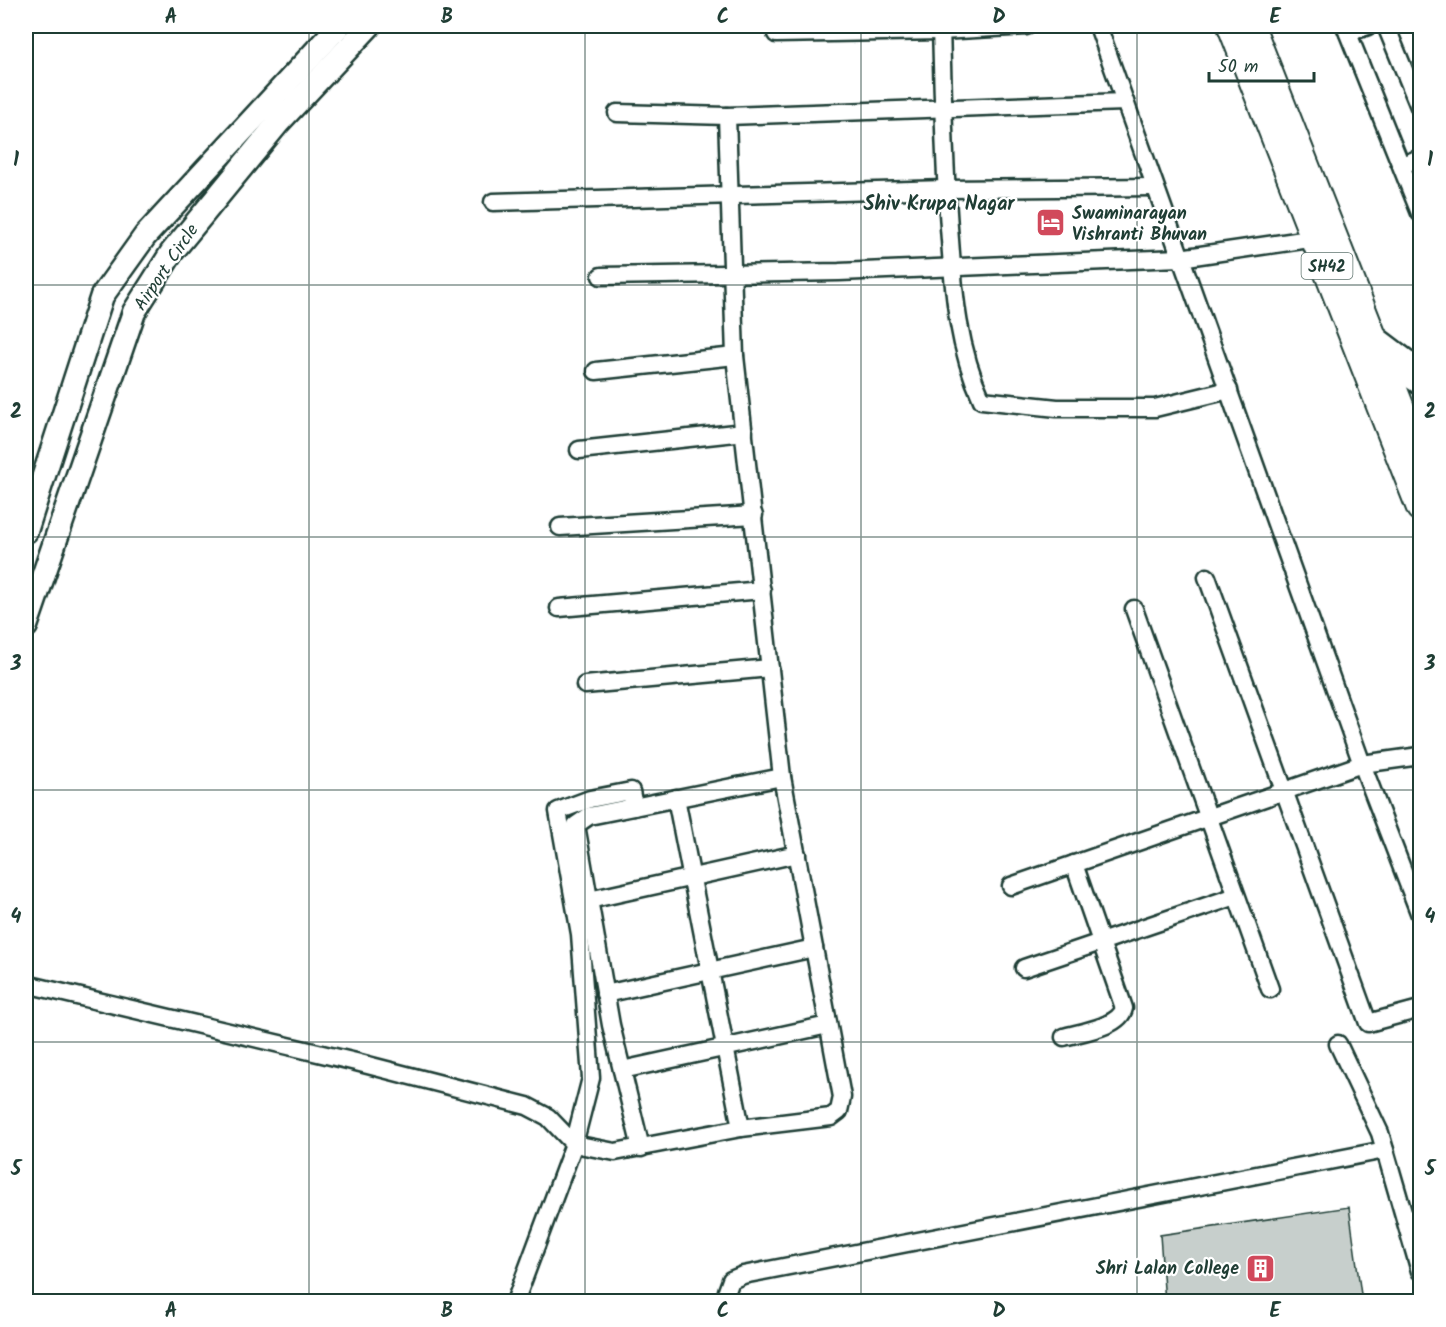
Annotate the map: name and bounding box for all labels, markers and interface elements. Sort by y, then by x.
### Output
text: A [165,2,177,34]
text: B [441,2,453,34]
text: C [717,2,729,34]
text: D [992,2,1006,34]
text: E [1269,2,1281,34]
scale bar [1209,45,1314,83]
text: 50 m [1218,53,1258,82]
text: 1 [13,145,19,177]
text: 1 [1427,145,1433,177]
district label: Shiv Krupa Nagar [863,189,1015,221]
place label: Swaminarayan Vishranti Bhuvan [1072,200,1207,250]
hotel icon: Swaminarayan Vishranti Bhuvan [1035,207,1067,239]
street label: Airport Circle [127,218,207,317]
road number: SH42 [1302,253,1352,279]
text: 2 [10,397,22,429]
text: 2 [1424,397,1436,429]
text: 3 [10,649,22,681]
text: 3 [1424,649,1436,681]
text: 4 [11,902,22,934]
text: 4 [1425,902,1436,934]
text: 5 [10,1154,23,1186]
text: 5 [1424,1154,1437,1186]
building icon: Shri Lalan College [1244,1252,1276,1284]
place label: Shri Lalan College [1096,1255,1239,1284]
text: A [165,1296,177,1327]
text: B [441,1296,453,1327]
text: C [717,1296,729,1327]
text: D [992,1296,1006,1327]
text: E [1269,1296,1281,1327]

